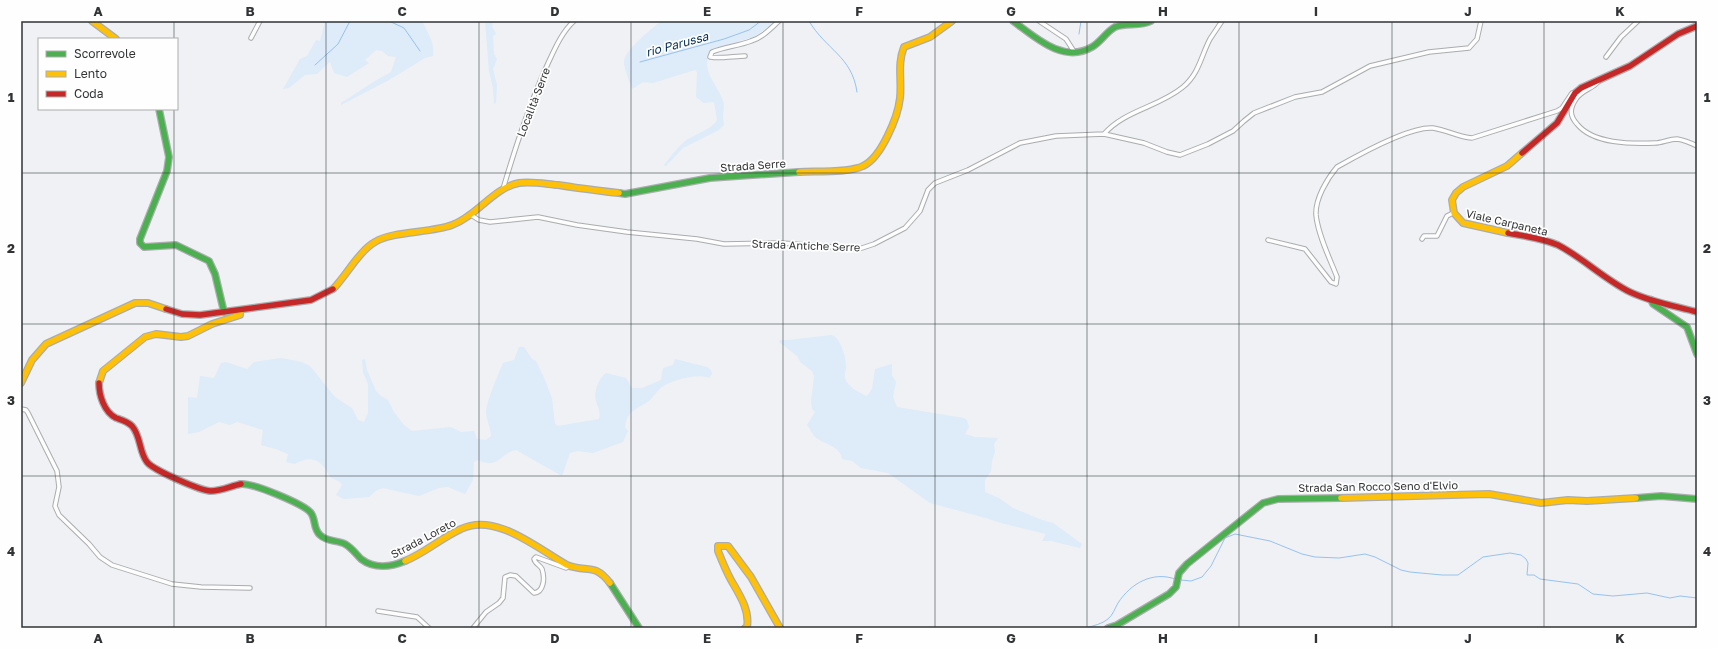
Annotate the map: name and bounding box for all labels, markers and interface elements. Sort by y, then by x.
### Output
text: A [93,3,103,19]
text: B [245,3,255,19]
text: C [397,3,407,19]
text: D [550,3,560,19]
text: E [703,3,711,19]
text: F [855,3,863,19]
text: G [1006,3,1016,19]
text: H [1158,3,1168,19]
text: I [1314,3,1318,19]
text: J [1464,3,1472,19]
text: K [1615,3,1625,19]
water label: rio Parussa [644,28,711,60]
legend [38,38,178,110]
text: Scorrevole [74,46,136,61]
text: Lento [74,66,107,81]
street label: Località Serre [514,66,552,138]
text: Coda [74,86,104,101]
text: 1 [8,89,15,105]
text: 1 [1704,89,1711,105]
street label: Strada Serre [720,156,786,174]
street label: Viale Carpaneta [1465,206,1549,238]
street label: Strada Antiche Serre [751,237,861,253]
text: 2 [7,240,15,256]
text: 2 [1703,240,1711,256]
text: 3 [7,392,15,408]
text: 3 [1703,392,1711,408]
street label: Strada San Rocco Seno d'Elvio [1298,478,1458,494]
street label: Strada Loreto [388,515,458,561]
text: 4 [7,543,15,559]
text: 4 [1703,543,1711,559]
text: A [93,630,103,646]
text: B [245,630,255,646]
text: C [397,630,407,646]
text: D [550,630,560,646]
text: E [703,630,711,646]
text: F [855,630,863,646]
text: G [1006,630,1016,646]
text: H [1158,630,1168,646]
text: I [1314,630,1318,646]
text: J [1464,630,1472,646]
text: K [1615,630,1625,646]

